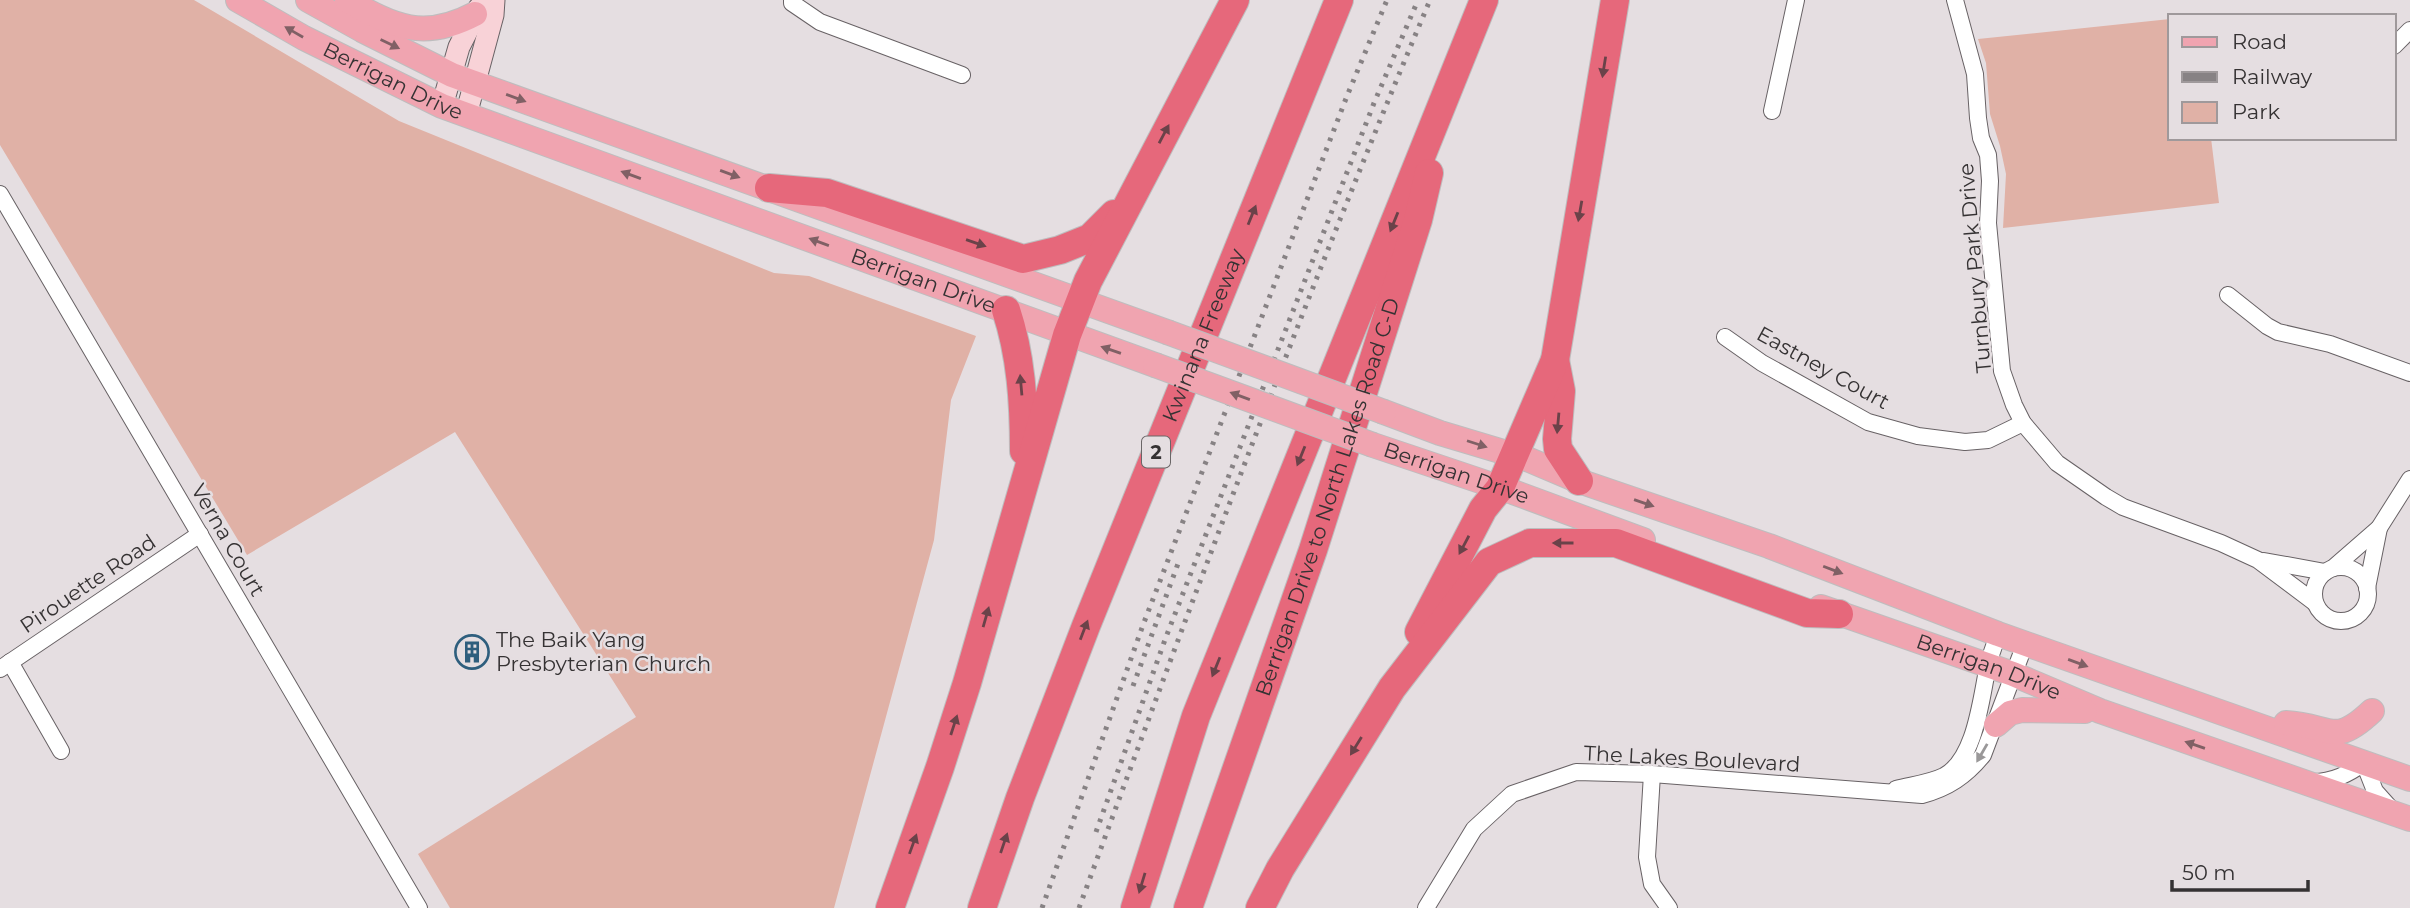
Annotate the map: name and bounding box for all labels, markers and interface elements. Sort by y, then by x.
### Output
legend [2168,14,2396,140]
one-way arrow [284,26,303,38]
text: Road [2232,29,2287,54]
street label: Berrigan Drive [319,36,466,124]
one-way arrow [380,38,400,50]
one-way arrow [1598,56,1609,78]
text: Railway [2232,64,2313,89]
one-way arrow [506,93,527,104]
text: Park [2232,99,2280,124]
one-way arrow [1159,124,1170,144]
street label: Turnbury Park Drive [1953,162,1996,374]
one-way arrow [620,169,641,180]
one-way arrow [720,169,741,180]
one-way arrow [1574,200,1585,222]
one-way arrow [1246,204,1257,225]
one-way arrow [1389,212,1400,233]
one-way arrow [809,237,830,248]
one-way arrow [966,238,987,249]
street label: Berrigan Drive [848,243,999,318]
street label: Kwinana Freeway [1157,244,1249,426]
street label: Berrigan Drive to North Lakes Road C-D [1250,295,1404,700]
street label: Eastney Court [1753,321,1894,414]
one-way arrow [1100,344,1121,355]
one-way arrow [1015,374,1026,396]
one-way arrow [1229,391,1250,402]
one-way arrow [1552,413,1563,435]
road number: 2 [1142,436,1170,467]
street label: Berrigan Drive [1380,436,1533,509]
one-way arrow [1467,440,1488,450]
one-way arrow [1295,446,1306,467]
street label: Verna Court [186,479,271,600]
one-way arrow [1634,498,1655,509]
street label: Pirouette Road [15,529,160,638]
one-way arrow [1458,535,1470,555]
one-way arrow [1552,537,1574,549]
one-way arrow [1823,565,1844,576]
one-way arrow [981,607,991,628]
one-way arrow [1079,620,1090,641]
place label: The Baik Yang Presbyterian Church [496,627,711,676]
street label: Berrigan Drive [1913,628,2065,705]
building icon: The Baik Yang Presbyterian Church [453,633,491,671]
one-way arrow [1210,657,1221,678]
one-way arrow [2068,658,2089,669]
one-way arrow [949,714,959,735]
one-way arrow [1350,736,1362,755]
one-way arrow [2184,739,2205,750]
street label: The Lakes Boulevard [1583,740,1801,777]
one-way arrow [1976,743,1988,762]
one-way arrow [907,833,918,854]
one-way arrow [999,833,1010,854]
scale bar [2172,848,2308,892]
text: 50 m [2182,860,2236,885]
one-way arrow [1137,872,1147,893]

